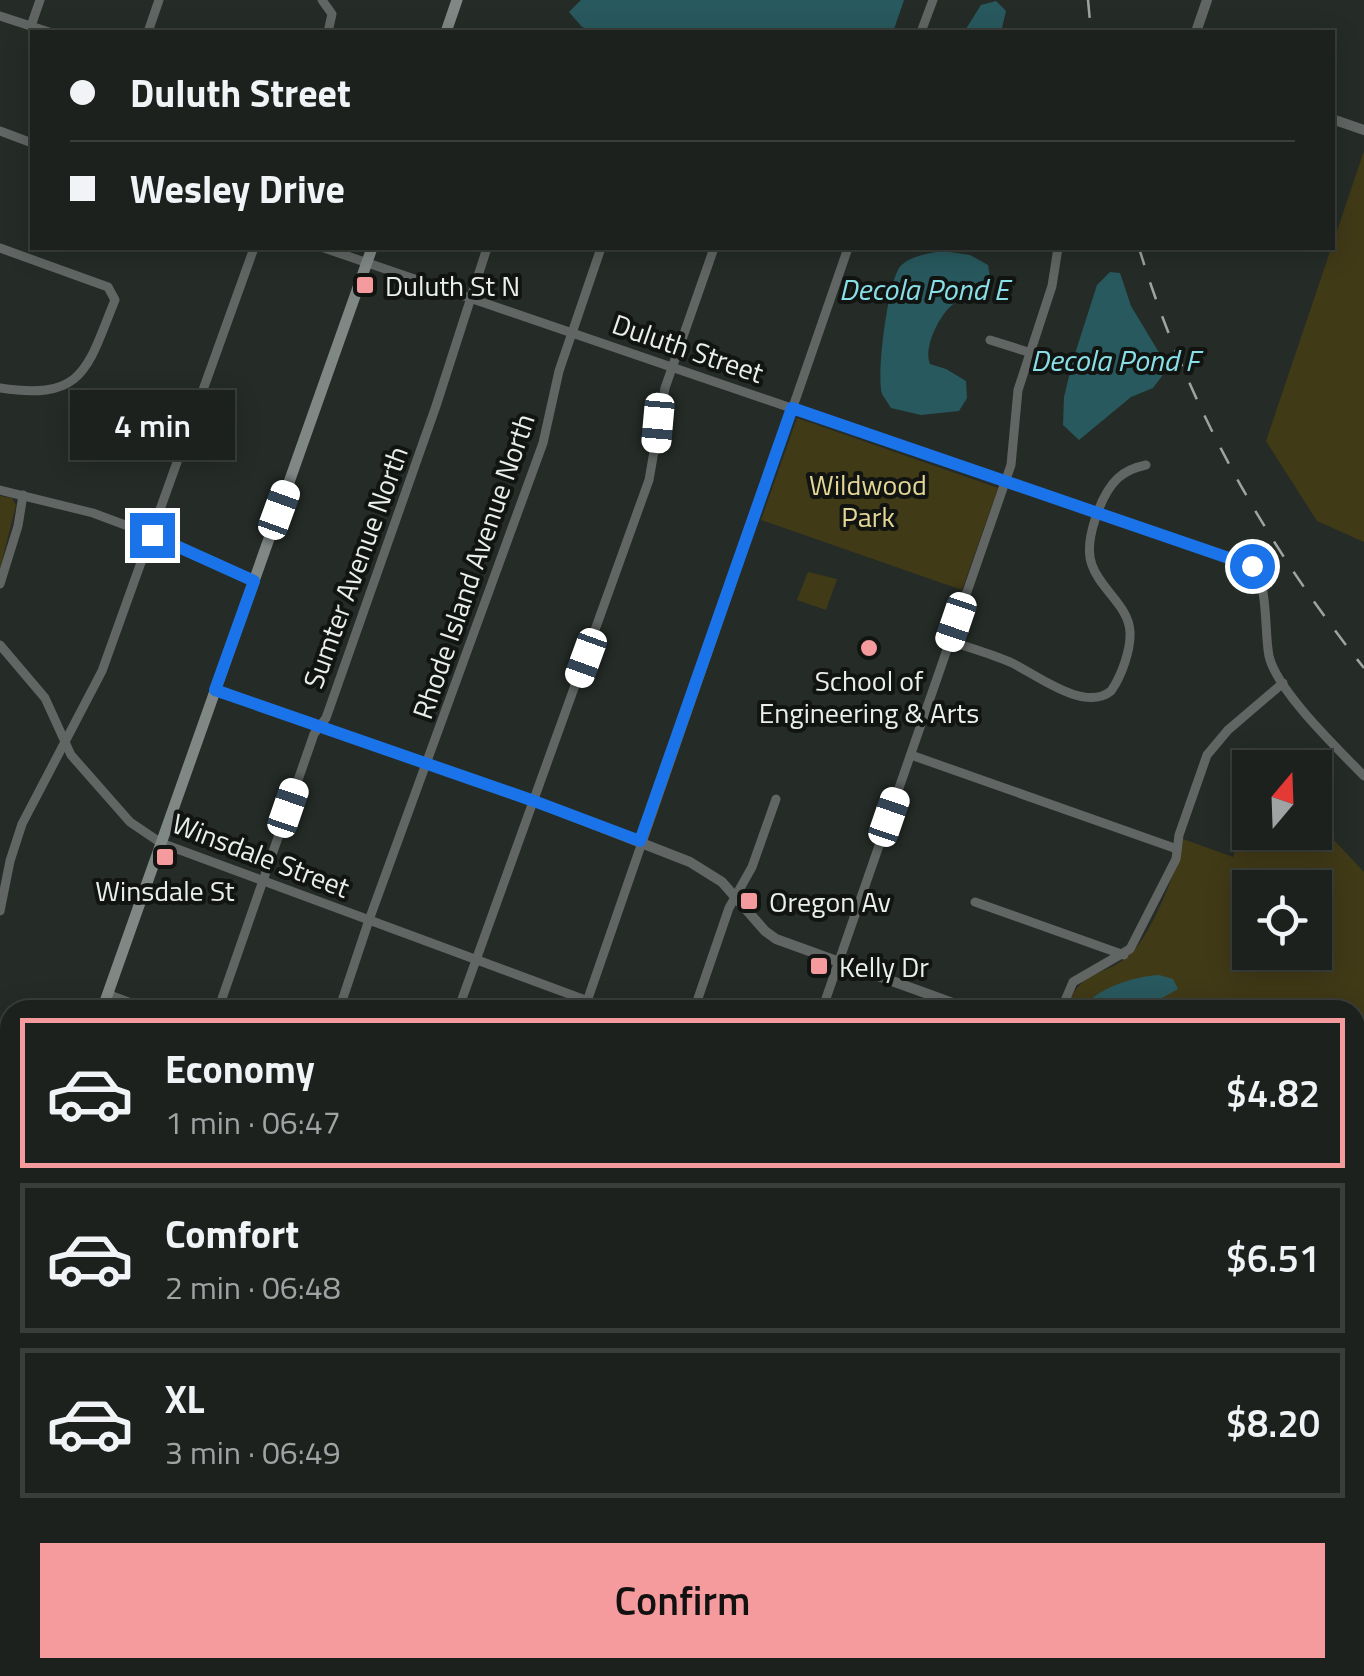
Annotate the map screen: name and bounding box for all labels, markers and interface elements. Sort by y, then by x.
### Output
text: Duluth Street [130,64,351,122]
text: Wesley Drive [130,160,345,218]
place label: Duluth St N [385,264,520,307]
water label: Decola Pond E [839,266,1013,312]
marker: Duluth St N [354,274,376,296]
street label: Duluth Street [607,302,770,394]
water label: Decola Pond F [1030,337,1204,383]
callout: 4 min [70,390,234,460]
car [640,392,676,454]
text: 4 min [114,401,191,449]
street label: Rhode Island Avenue North [401,407,545,725]
street label: Sumter Avenue North [291,440,419,694]
park label: Wildwood Park [809,463,927,538]
car [255,477,303,543]
route end [130,513,175,558]
route start [1230,544,1275,589]
car [932,589,980,655]
car [562,625,610,691]
marker: School of Engineering & Arts [858,637,880,659]
place label: School of Engineering & Arts [759,659,979,734]
north arrow [1232,750,1332,850]
map controls [1232,750,1332,970]
car [264,775,312,841]
car [865,784,913,850]
street label: Winsdale Street [166,801,356,909]
marker: Winsdale St [154,846,176,868]
place label: Winsdale St [95,869,235,912]
button: locate [1232,870,1332,970]
place label: Oregon Av [769,880,891,923]
marker: Oregon Av [738,890,760,912]
place label: Kelly Dr [839,945,929,988]
marker: Kelly Dr [808,955,830,977]
text: Economy [165,1040,315,1098]
icon: car [45,1048,135,1138]
text: $4.82 [1226,1064,1320,1122]
text: 1 min · 06:47 [165,1098,341,1146]
text: Comfort [165,1205,299,1263]
icon: car [45,1213,135,1303]
text: $6.51 [1226,1229,1320,1287]
text: 2 min · 06:48 [165,1263,341,1311]
text: XL [165,1370,205,1428]
icon: car [45,1378,135,1468]
text: $8.20 [1226,1394,1320,1452]
text: 3 min · 06:49 [165,1428,341,1476]
button: Confirm [40,1543,1325,1658]

